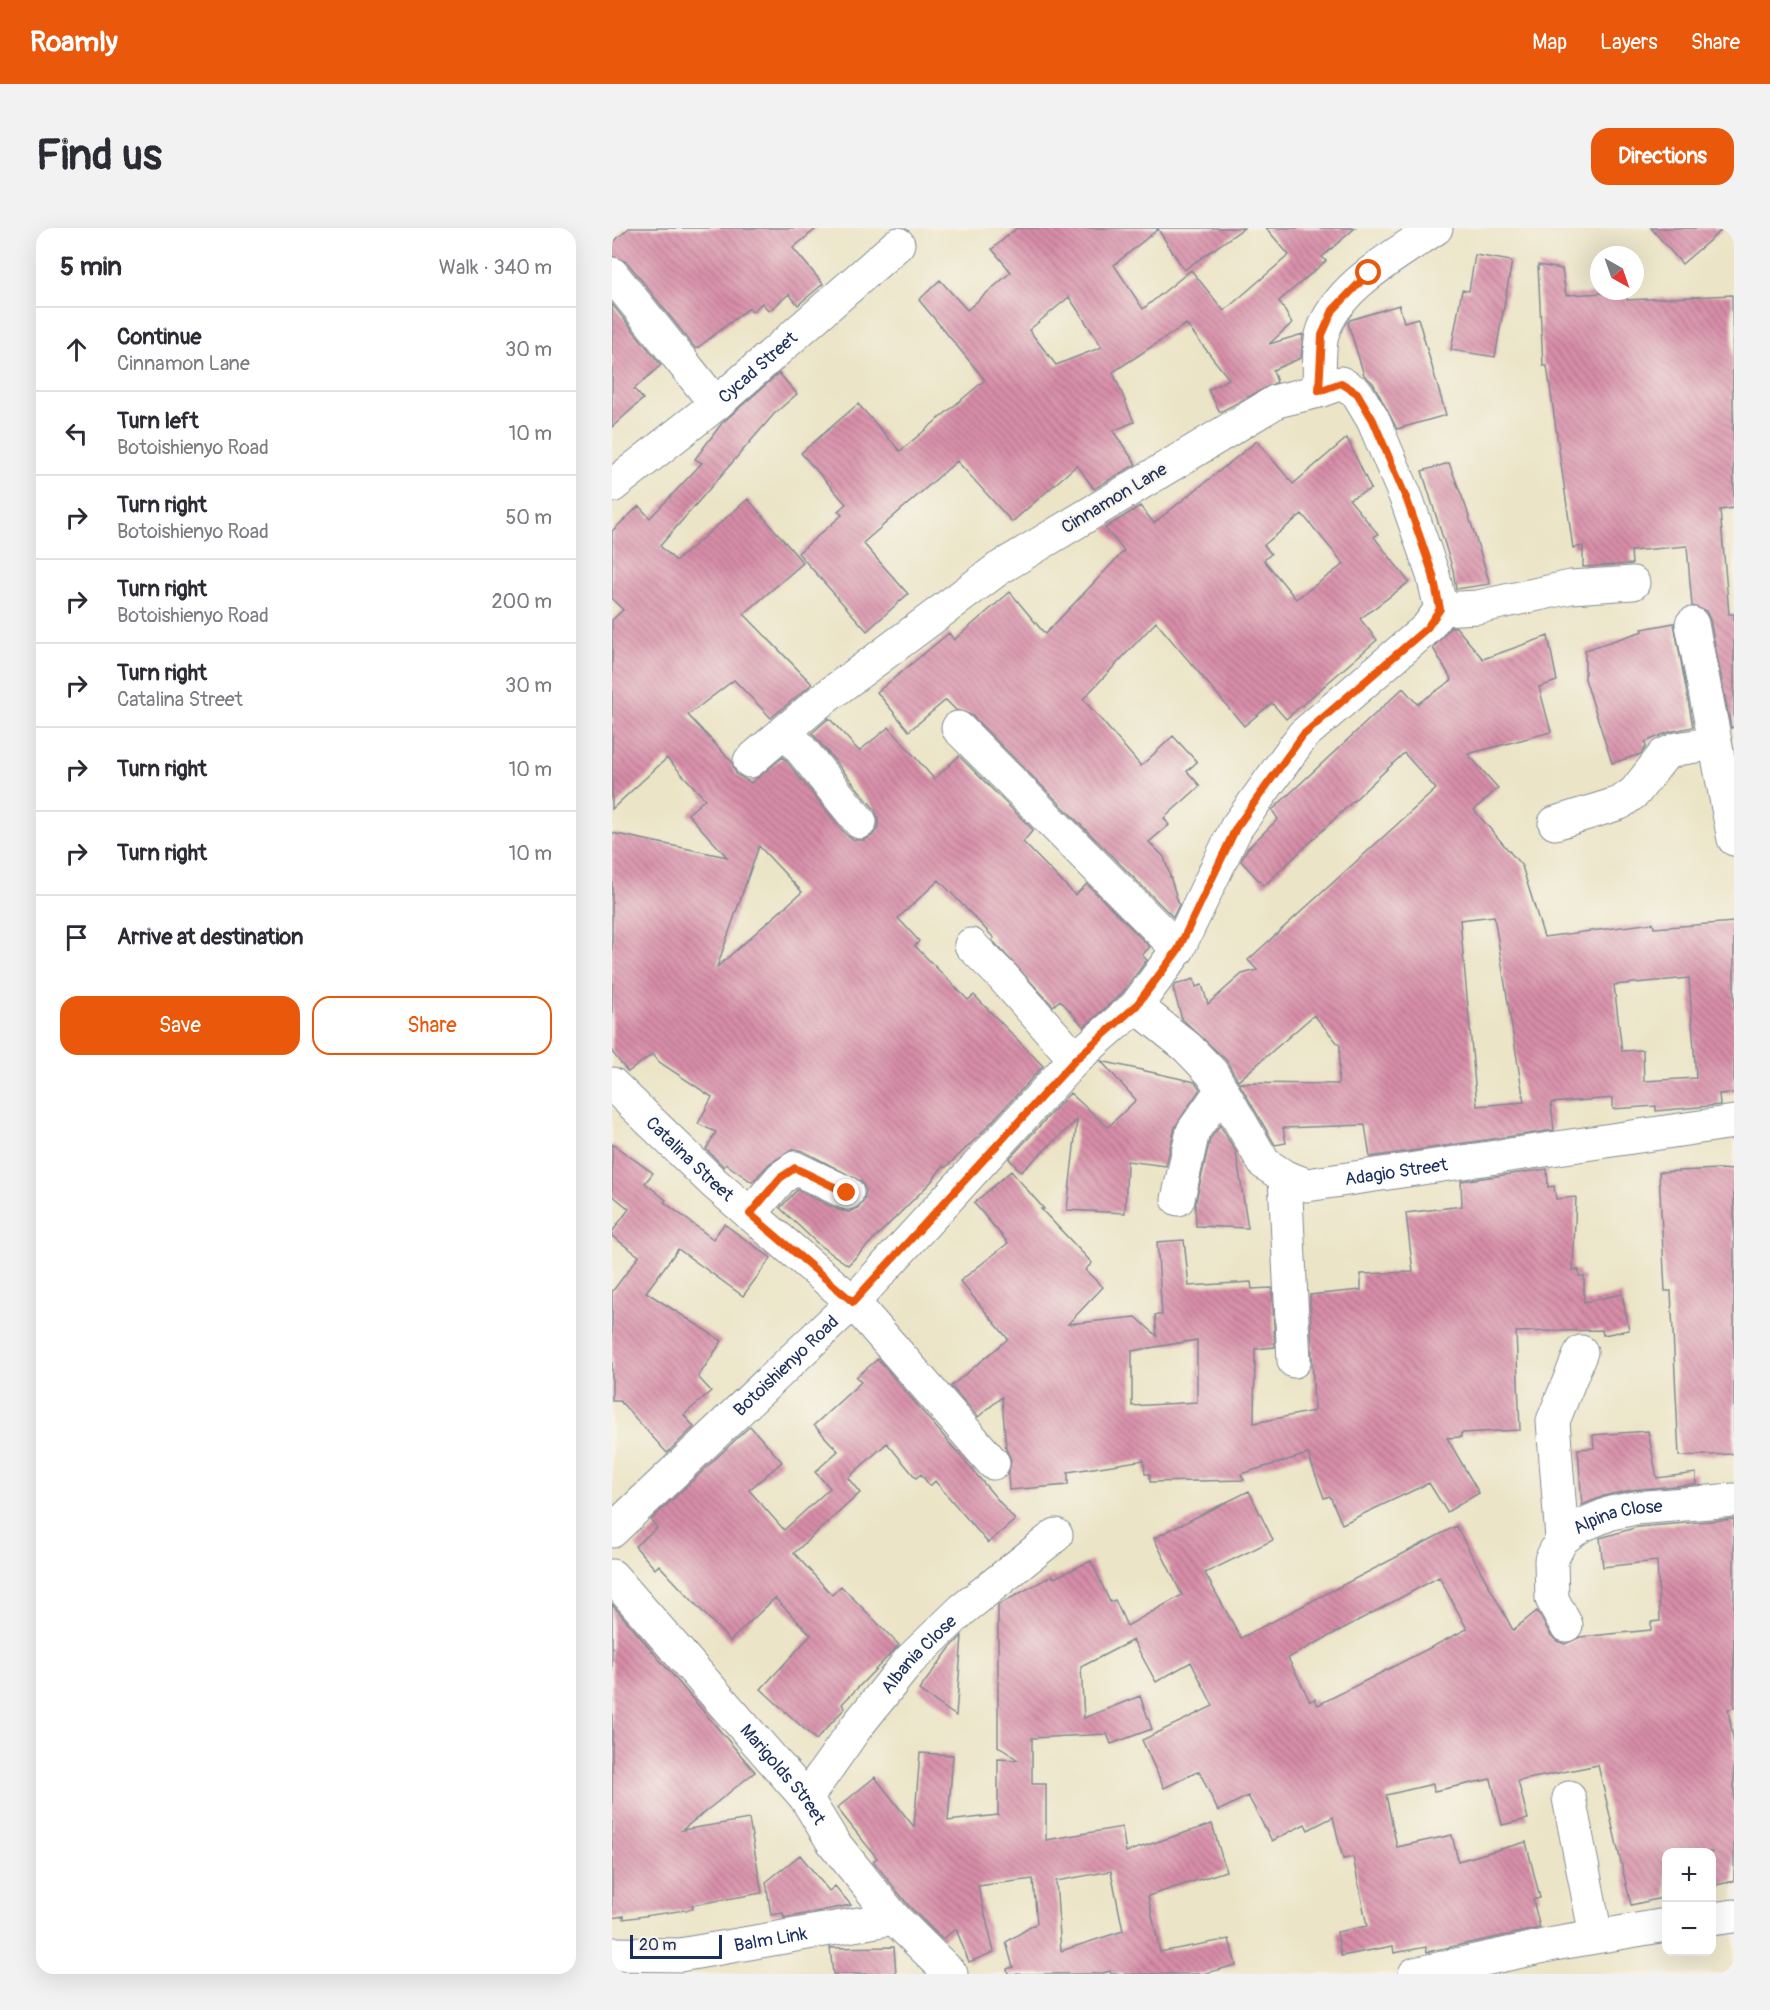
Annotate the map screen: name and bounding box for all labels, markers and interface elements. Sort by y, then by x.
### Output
text: Roamly [30,25,118,60]
text: Map [1532,29,1567,56]
text: Layers [1600,29,1658,56]
text: Share [1691,29,1740,56]
button: Directions [1591,128,1734,185]
text: Find us [36,130,162,182]
north arrow [1590,246,1644,300]
text: 5 min [60,251,122,283]
text: Walk · 340 m [439,255,552,280]
route start [1355,259,1381,285]
text: Continue [117,323,201,351]
street label: Cycad Street [714,326,803,409]
icon: ahead [60,333,93,366]
text: 30 m [505,337,552,362]
text: Cinnamon Lane [117,351,250,376]
text: Turn left [117,407,199,435]
icon: left [60,417,93,450]
text: 10 m [508,421,552,446]
text: Botoishienyo Road [117,435,269,460]
street label: Cinnamon Lane [1057,458,1171,539]
text: Turn right [117,491,207,519]
icon: right [60,501,93,534]
text: 50 m [505,505,552,530]
text: Botoishienyo Road [117,519,269,544]
text: Turn right [117,575,207,603]
icon: right [60,585,93,618]
text: 200 m [491,589,552,614]
text: Botoishienyo Road [117,603,269,628]
text: Turn right [117,659,207,687]
icon: right [60,669,93,702]
text: 30 m [505,673,552,698]
text: Catalina Street [117,687,243,712]
icon: right [60,753,93,786]
text: Turn right [117,755,207,783]
text: 10 m [508,757,552,782]
icon: right [60,837,93,870]
text: Turn right [117,839,207,867]
text: 10 m [508,841,552,866]
icon: arrive [60,921,93,954]
text: Arrive at destination [117,923,303,951]
button: Save [60,996,300,1055]
button: Share [312,996,552,1055]
street label: Catalina Street [641,1112,739,1207]
street label: Adagio Street [1343,1153,1450,1191]
route end [833,1179,859,1205]
street label: Botoishienyo Road [729,1311,844,1422]
street label: Alpina Close [1568,1495,1663,1540]
street label: Albania Close [876,1610,962,1699]
street label: Marigolds Street [735,1719,831,1830]
map controls [1662,1848,1716,1956]
button: + [1662,1848,1716,1902]
button: − [1662,1902,1716,1956]
street label: Balm Link [732,1922,809,1957]
scale bar [630,1932,722,1960]
text: 20 m [639,1935,677,1955]

